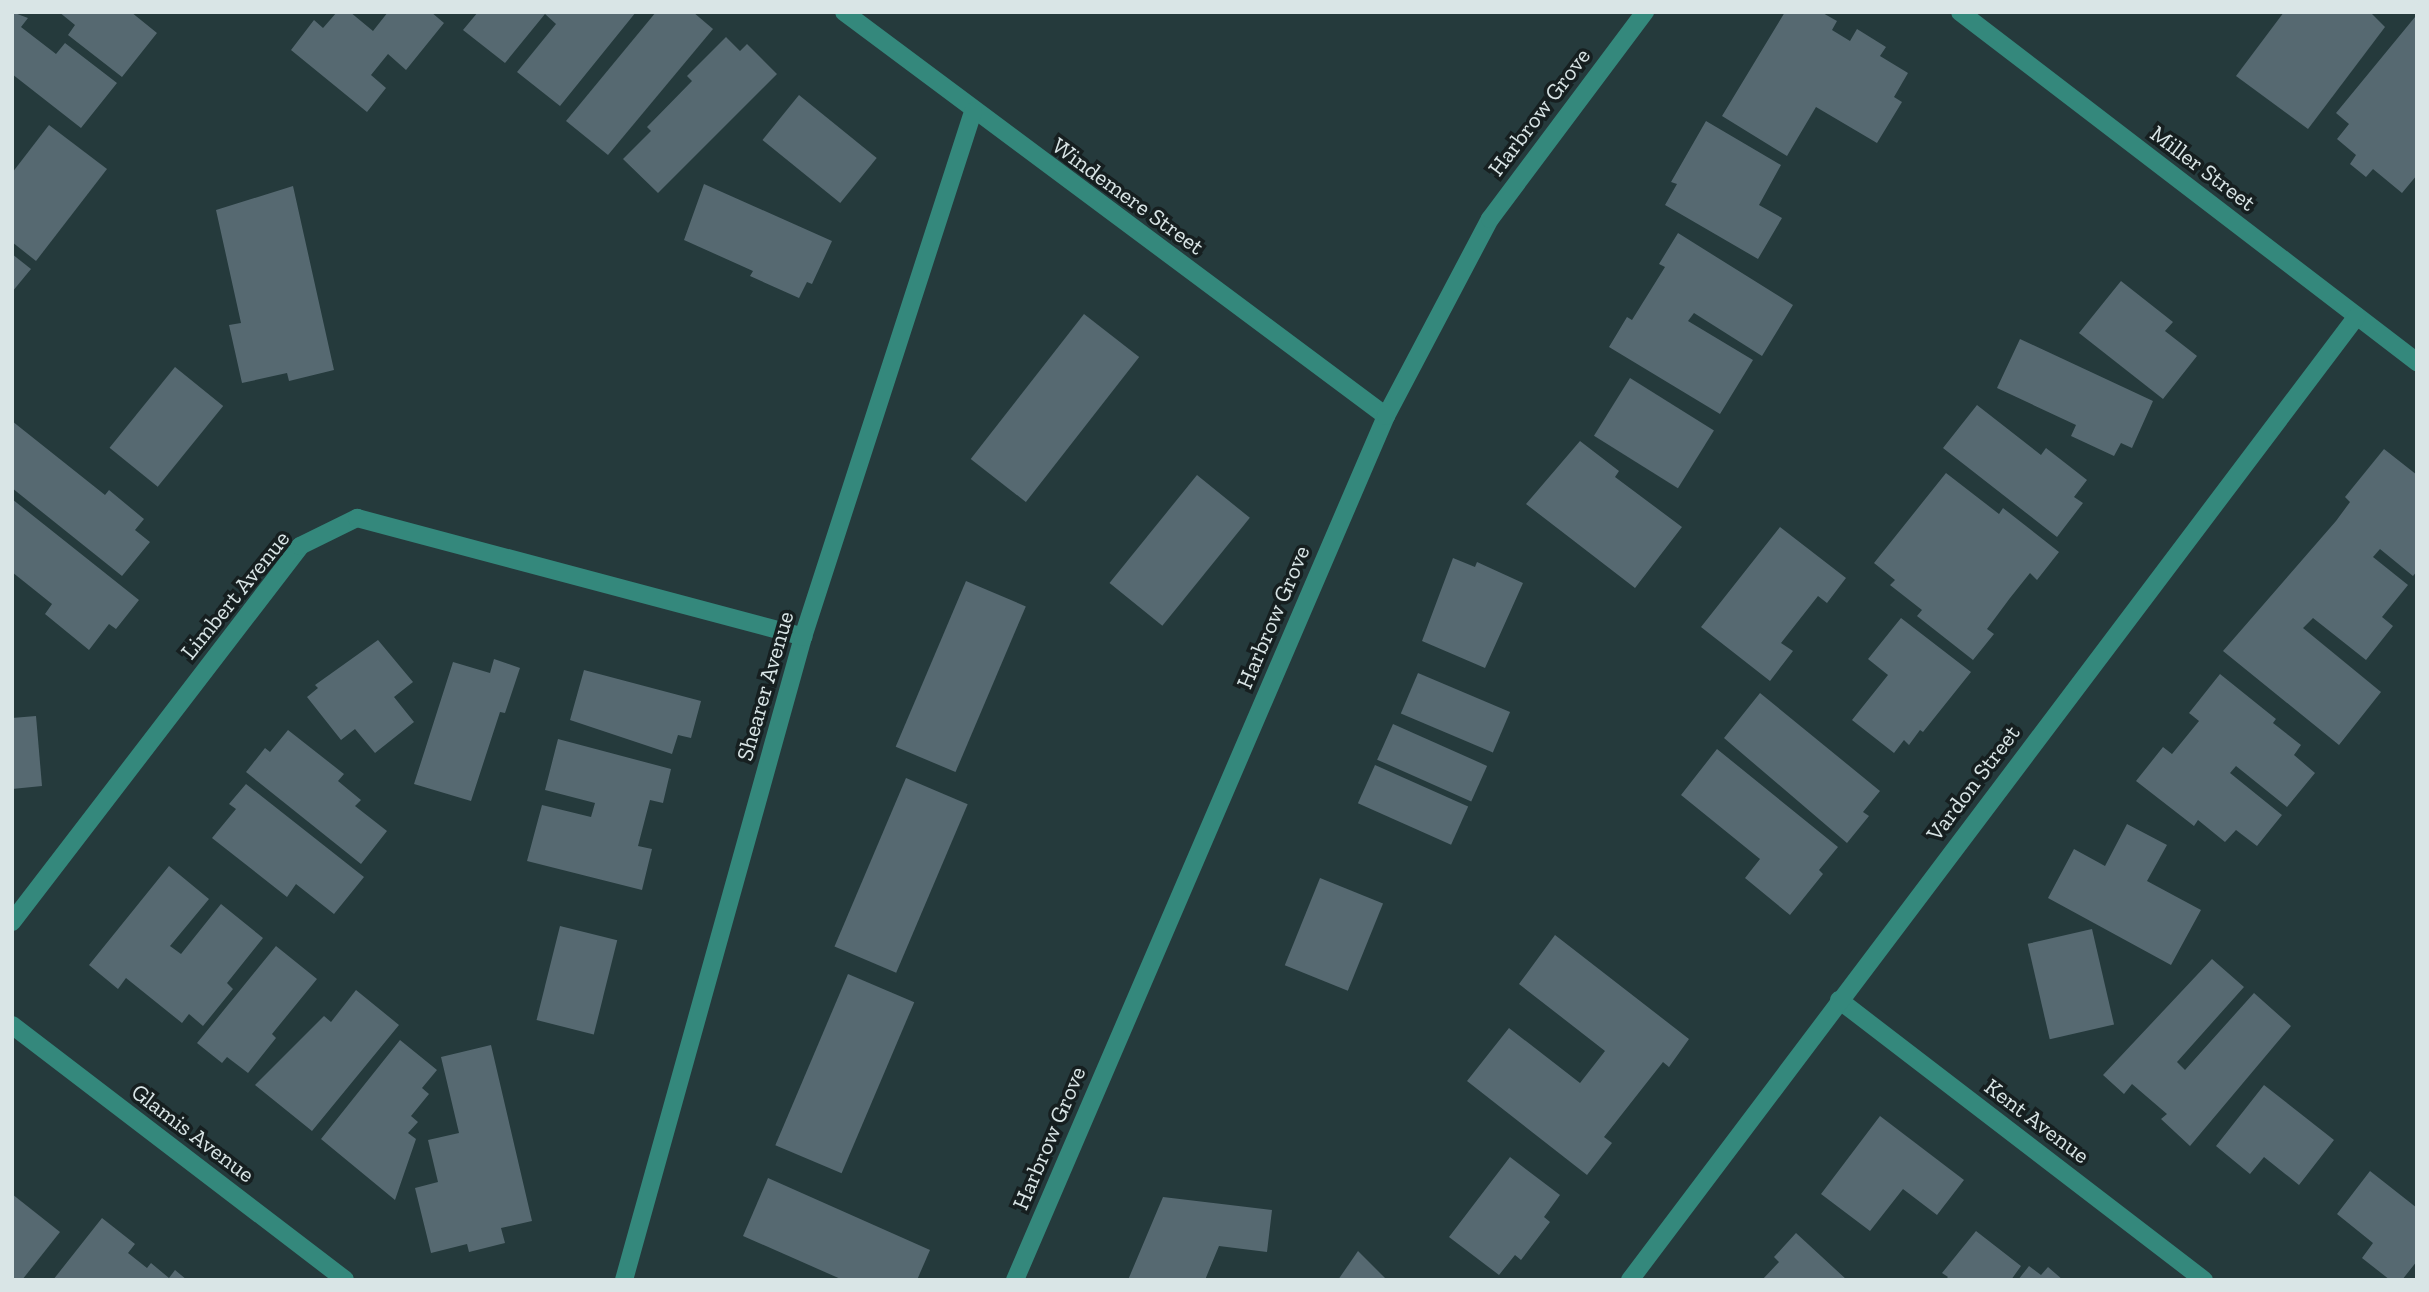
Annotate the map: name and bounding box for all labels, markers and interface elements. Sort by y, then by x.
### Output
street label: Harbrow Grove [1482,42,1596,182]
street label: Miller Street [2145,119,2261,217]
street label: Windemere Street [1047,132,1209,260]
street label: Limbert Avenue [174,525,296,665]
street label: Harbrow Grove [1230,541,1316,693]
street label: Shearer Avenue [730,608,800,764]
street label: Vardon Street [1921,720,2025,846]
street label: Harbrow Grove [1006,1062,1092,1214]
street label: Kent Avenue [1979,1072,2095,1170]
street label: Glamis Avenue [126,1078,260,1188]

